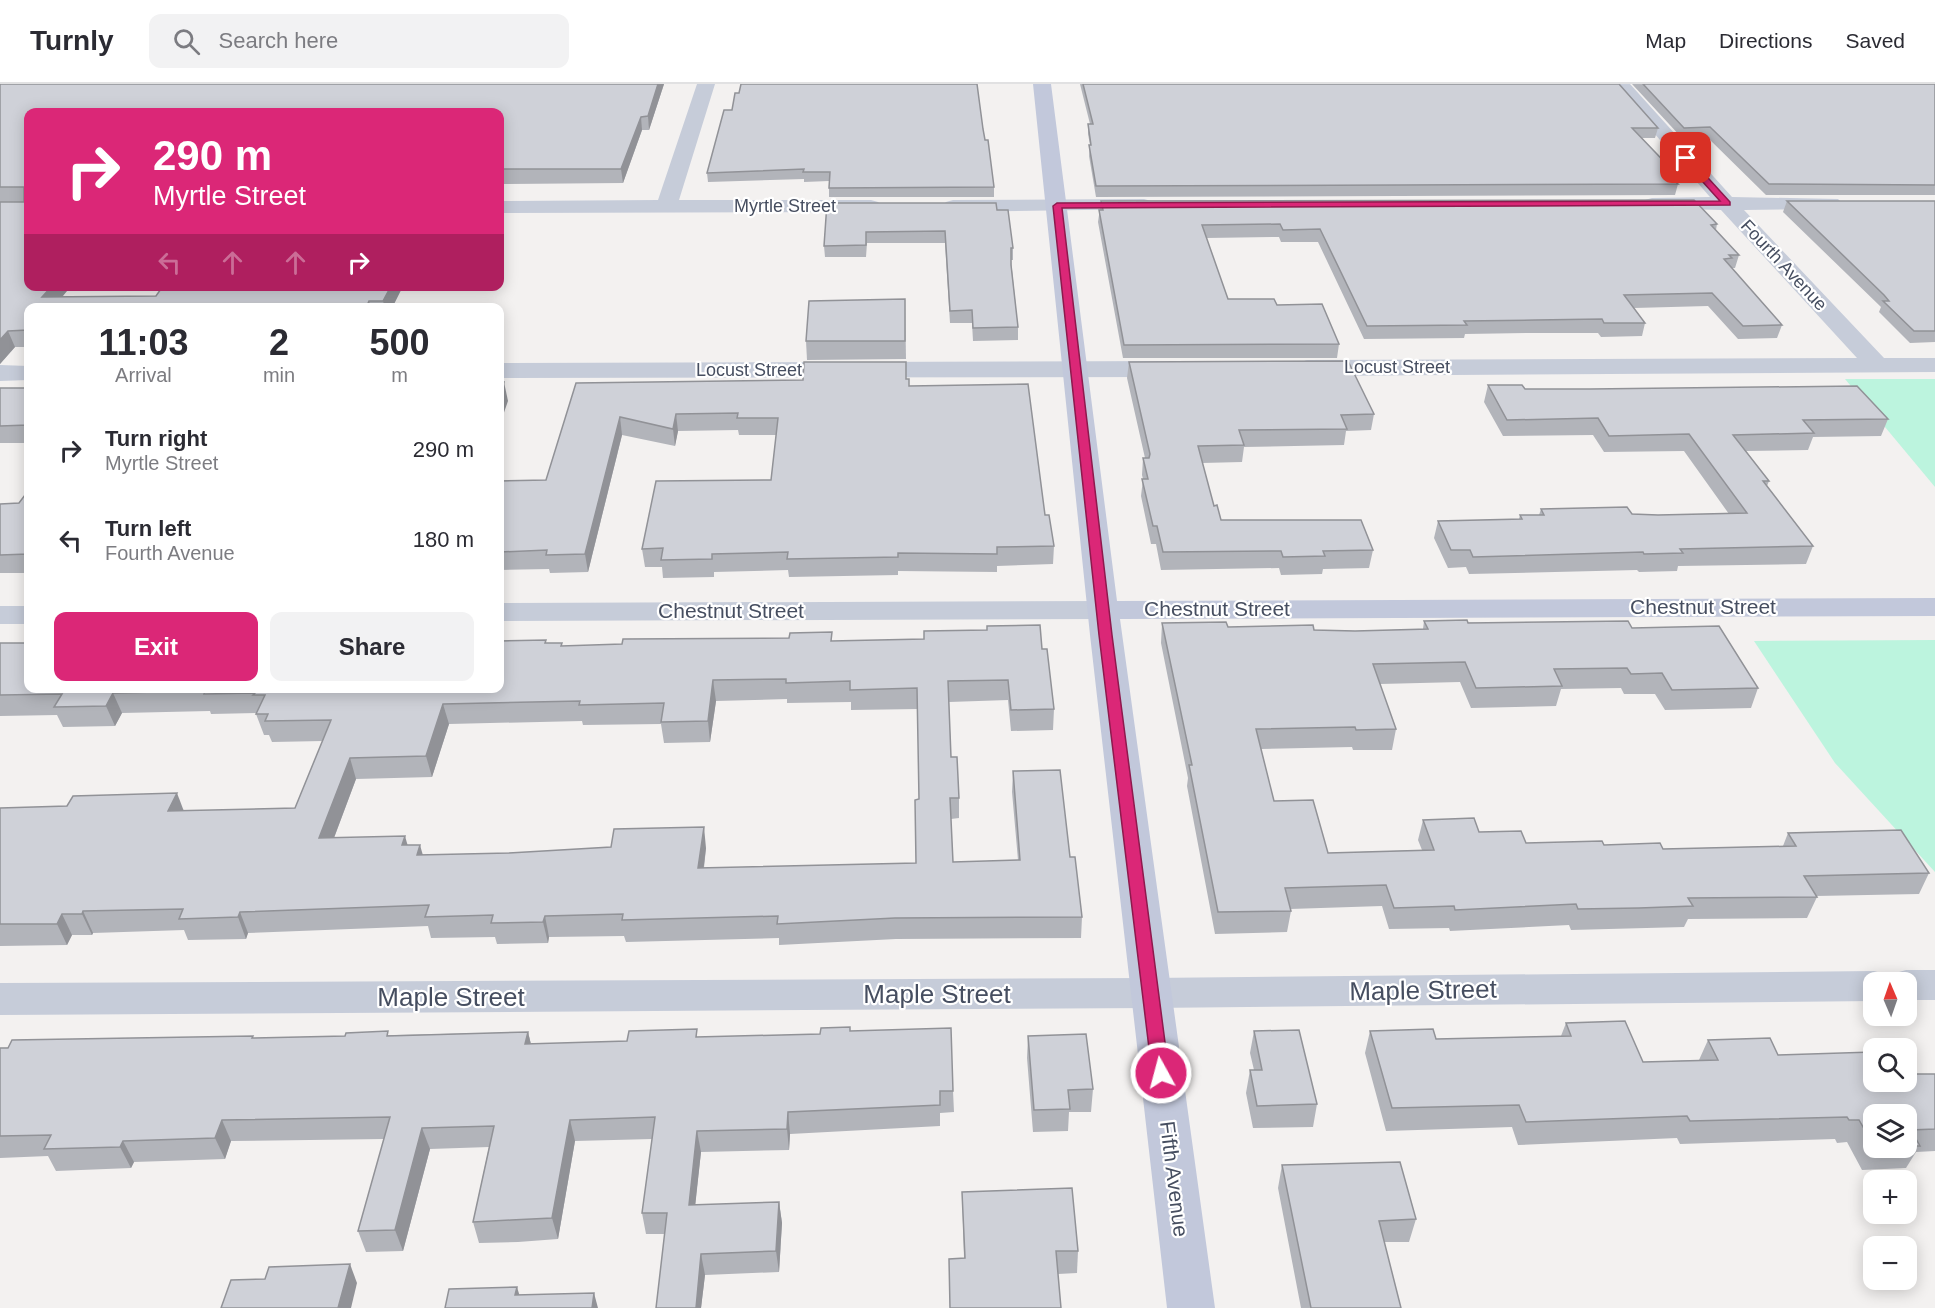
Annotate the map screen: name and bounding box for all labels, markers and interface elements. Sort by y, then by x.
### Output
search box [149,14,569,68]
text: Turnly [30,25,113,56]
icon: search [170,25,203,58]
text: Search here [218,28,338,53]
text: Map [1645,29,1686,52]
text: Directions [1719,29,1812,52]
text: Saved [1845,29,1905,52]
icon: right [54,132,132,210]
text: 290 m [153,132,272,179]
pin [1660,132,1711,183]
icon: arrive [1669,141,1702,174]
text: Myrtle Street [153,181,306,211]
street label: Myrtle Street [734,196,836,216]
street label: Fourth Avenue [1737,215,1831,315]
icon: left [153,246,186,279]
icon: ahead [216,246,249,279]
icon: ahead [279,246,312,279]
icon: right [342,246,375,279]
text: 11:03 [98,322,188,363]
text: 2 [269,322,289,363]
text: 500 [370,322,430,363]
street label: Locust Street [1344,357,1450,377]
street label: Locust Street [696,360,802,380]
text: Arrival [115,364,172,386]
text: min [263,364,295,386]
text: m [391,364,408,386]
text: Turn right [105,426,207,451]
icon: right [54,434,87,467]
text: 290 m [413,437,474,462]
text: Myrtle Street [105,452,218,474]
text: Turn left [105,516,191,541]
icon: left [54,524,87,557]
text: 180 m [413,527,474,552]
text: Fourth Avenue [105,542,235,564]
street label: Chestnut Street [1630,595,1776,618]
street label: Chestnut Street [1144,597,1290,620]
street label: Chestnut Street [658,599,804,622]
button: Exit [54,612,258,681]
button: Share [270,612,474,681]
north arrow [1863,972,1917,1026]
map controls [1863,972,1917,1290]
street label: Maple Street [1349,974,1498,1006]
street label: Maple Street [863,979,1011,1009]
street label: Maple Street [377,982,525,1012]
button: search [1863,1038,1917,1092]
position arrow [1129,1041,1193,1105]
button: layers [1863,1104,1917,1158]
street label: Fifth Avenue [1156,1120,1193,1238]
button: + [1863,1170,1917,1224]
button: − [1863,1236,1917,1290]

